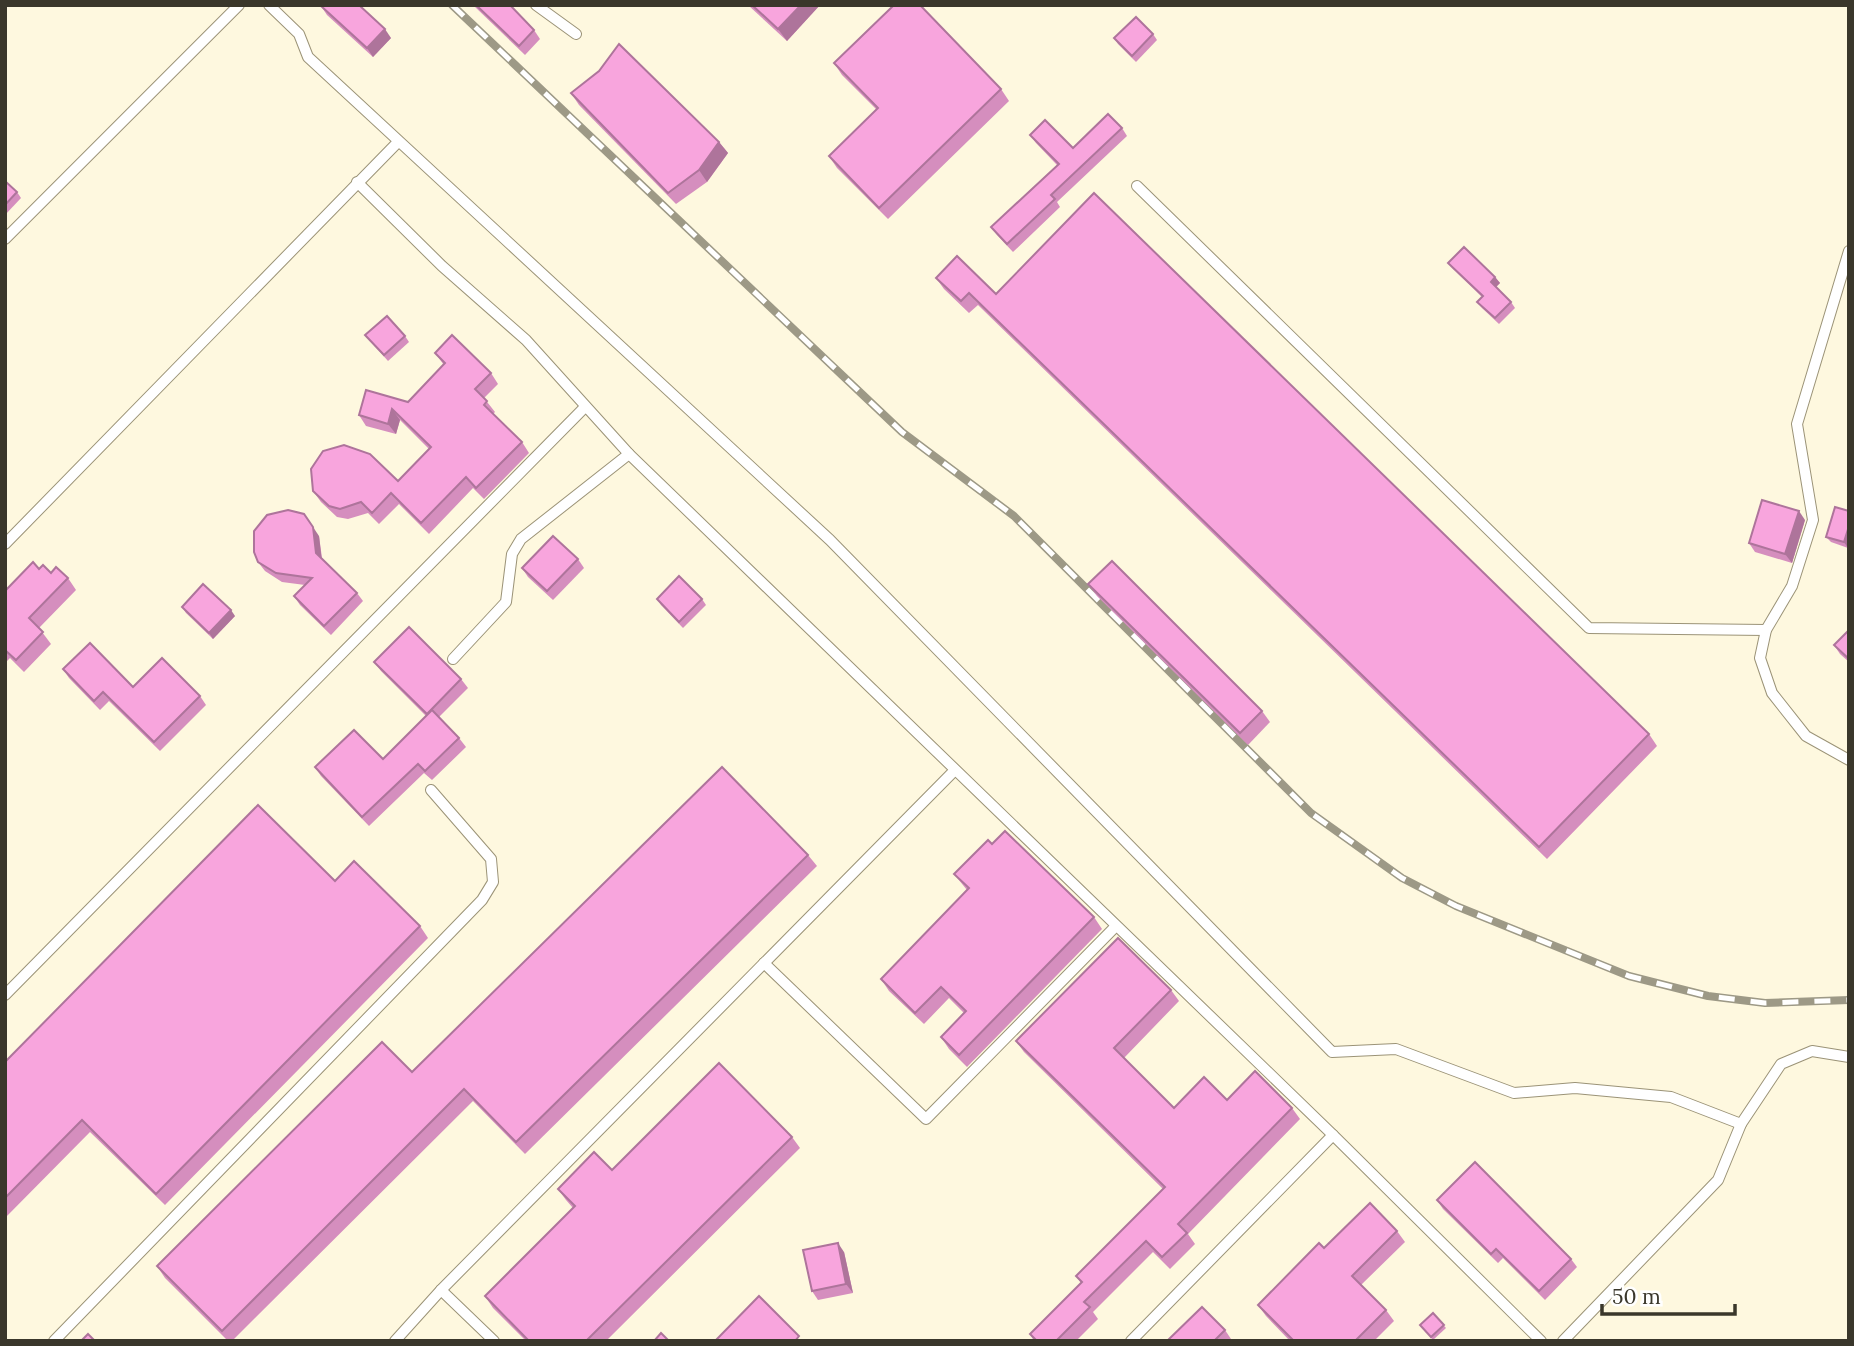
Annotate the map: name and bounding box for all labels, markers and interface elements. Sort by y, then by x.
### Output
scale bar [1602,1272,1735,1316]
text: 50 m [1612,1283,1661,1310]

